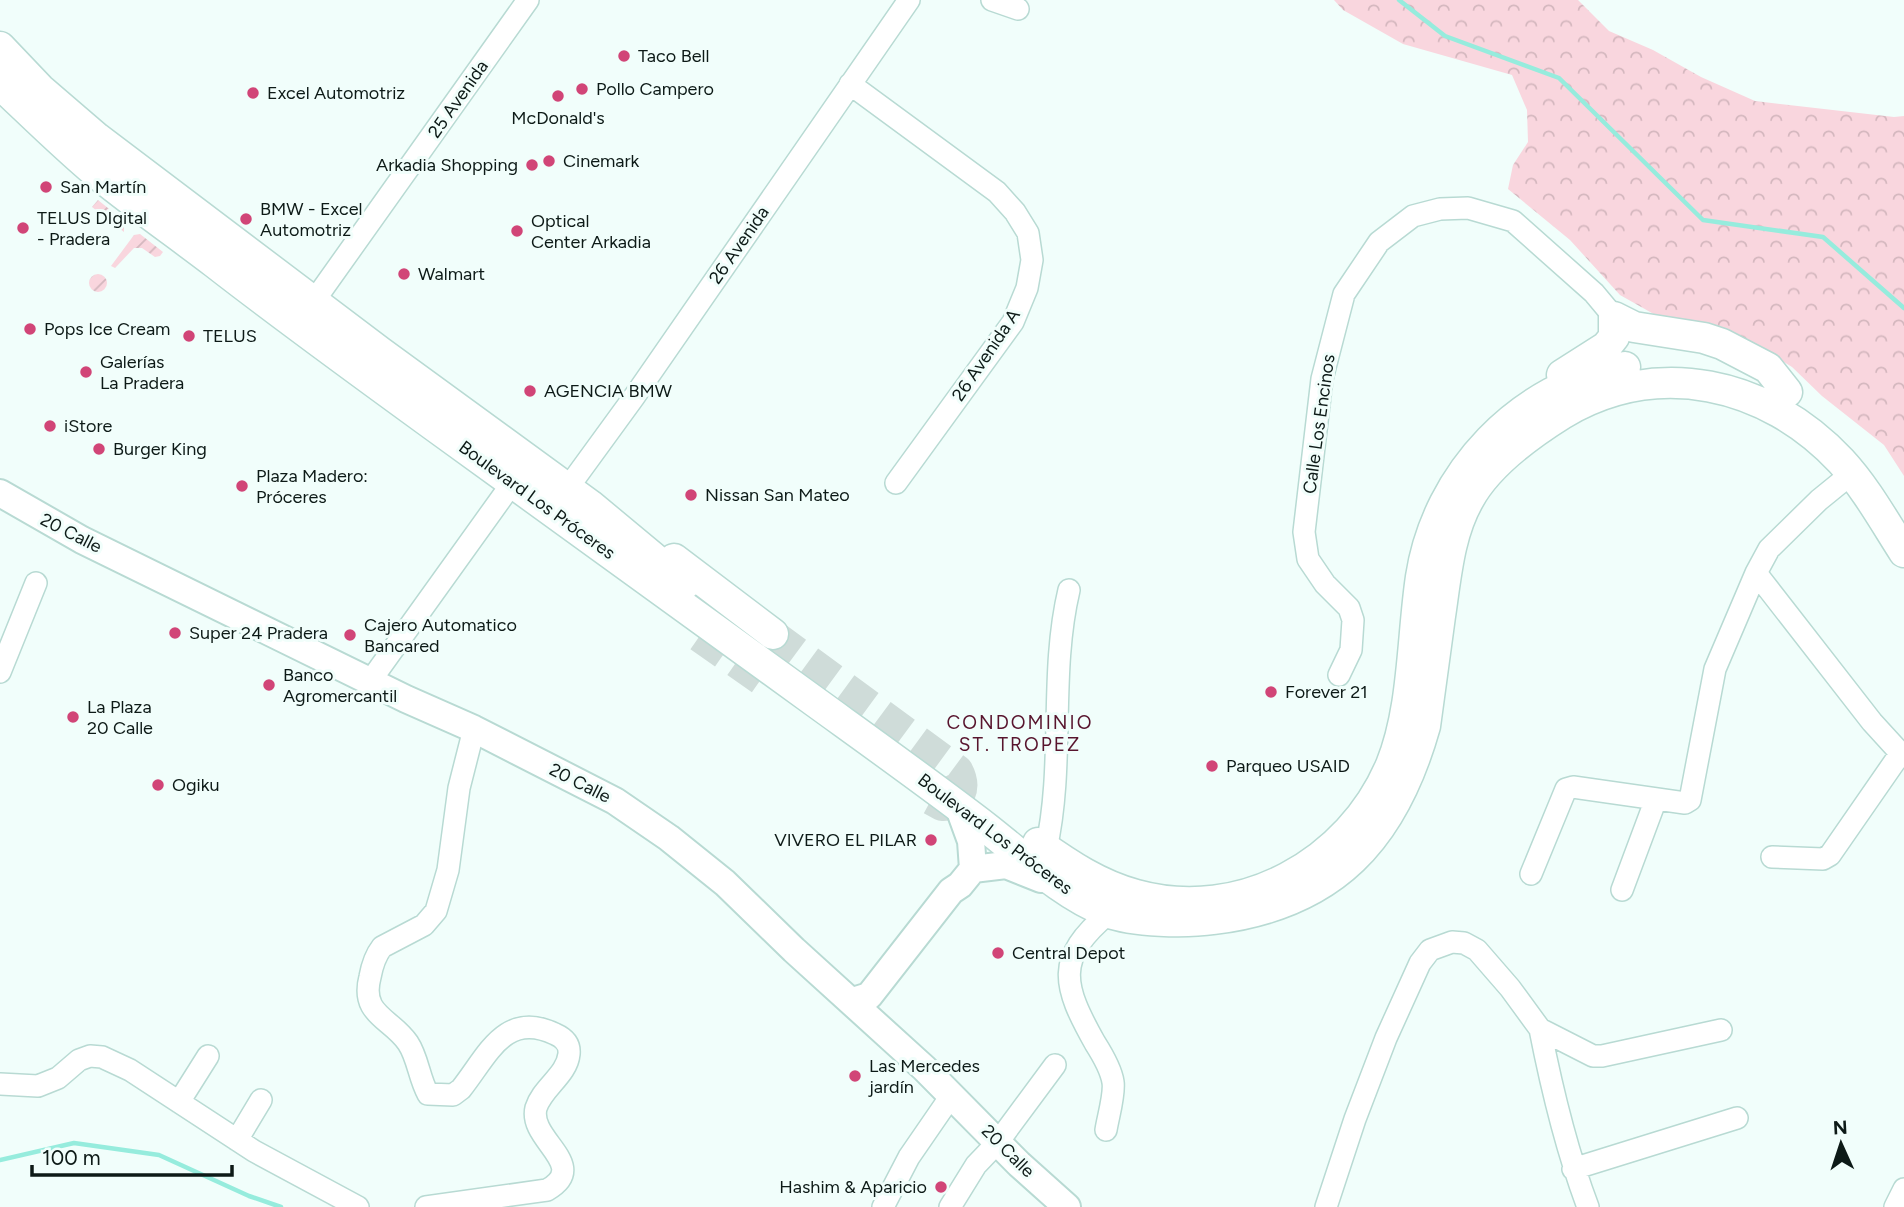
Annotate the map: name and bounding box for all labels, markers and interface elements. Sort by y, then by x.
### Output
place label: Taco Bell [638,45,709,67]
marker: Taco Bell [616,48,632,64]
street label: 25 Avenida [423,56,493,142]
place label: Pollo Campero [596,78,714,100]
marker: Pollo Campero [574,81,590,97]
place label: Excel Automotriz [267,82,405,104]
marker: Excel Automotriz [245,85,261,101]
marker: McDonald's [550,88,566,104]
place label: McDonald's [511,107,605,129]
place label: Cinemark [563,150,640,172]
marker: Cinemark [541,153,557,169]
place label: Arkadia Shopping [376,154,518,176]
marker: Arkadia Shopping [524,157,540,173]
place label: San Martín [60,176,146,198]
marker: San Martín [38,179,54,195]
place label: BMW - Excel Automotriz [260,198,363,241]
street label: 26 Avenida [704,202,774,288]
place label: TELUS DIgital - Pradera [37,207,147,250]
place label: Optical Center Arkadia [531,210,651,253]
marker: BMW - Excel Automotriz [238,211,254,227]
marker: TELUS DIgital - Pradera [15,220,31,236]
marker: Optical Center Arkadia [509,223,525,239]
place label: Walmart [418,263,485,285]
marker: Walmart [396,266,412,282]
street label: 26 Avenida A [947,305,1025,405]
place label: Pops Ice Cream [44,318,170,340]
marker: Pops Ice Cream [22,321,38,337]
place label: TELUS [203,325,257,347]
marker: TELUS [181,328,197,344]
place label: Galerías La Pradera [100,351,184,394]
street label: Calle Los Encinos [1298,353,1340,495]
marker: Galerías La Pradera [78,364,94,380]
place label: AGENCIA BMW [544,380,673,402]
marker: AGENCIA BMW [522,383,538,399]
place label: iStore [64,415,113,437]
marker: iStore [42,418,58,434]
street label: Boulevard Los Próceres [455,436,619,564]
place label: Burger King [113,438,207,460]
marker: Burger King [91,441,107,457]
place label: Plaza Madero: Próceres [256,465,368,508]
marker: Plaza Madero: Próceres [234,478,250,494]
place label: Nissan San Mateo [705,484,850,506]
marker: Nissan San Mateo [683,487,699,503]
street label: 20 Calle [37,508,106,558]
place label: Cajero Automatico Bancared [364,614,517,657]
place label: Super 24 Pradera [189,622,328,644]
marker: Super 24 Pradera [167,625,183,641]
marker: Cajero Automatico Bancared [342,627,358,643]
place label: Banco Agromercantil [283,664,397,707]
marker: Banco Agromercantil [261,677,277,693]
place label: Forever 21 [1285,681,1368,703]
marker: Forever 21 [1263,684,1279,700]
place label: La Plaza 20 Calle [87,696,153,739]
marker: La Plaza 20 Calle [65,709,81,725]
district label: CONDOMINIO ST. TROPEZ [947,711,1093,756]
place label: Parqueo USAID [1226,755,1350,777]
street label: 20 Calle [546,758,615,808]
marker: Parqueo USAID [1204,758,1220,774]
street label: Boulevard Los Próceres [913,769,1077,899]
place label: Ogiku [172,774,219,796]
marker: Ogiku [150,777,166,793]
place label: VIVERO EL PILAR [774,829,917,851]
marker: VIVERO EL PILAR [923,832,939,848]
place label: Central Depot [1012,942,1126,964]
marker: Central Depot [990,945,1006,961]
place label: Las Mercedes jardín [868,1055,980,1098]
marker: Las Mercedes jardín [847,1068,863,1084]
north arrow [1806,1109,1876,1179]
text: N [1832,1116,1848,1139]
street label: 20 Calle [977,1120,1039,1182]
scale bar [32,1134,231,1178]
text: 100 m [42,1145,101,1170]
place label: Hashim & Aparicio [779,1176,927,1198]
marker: Hashim & Aparicio [933,1179,949,1195]

